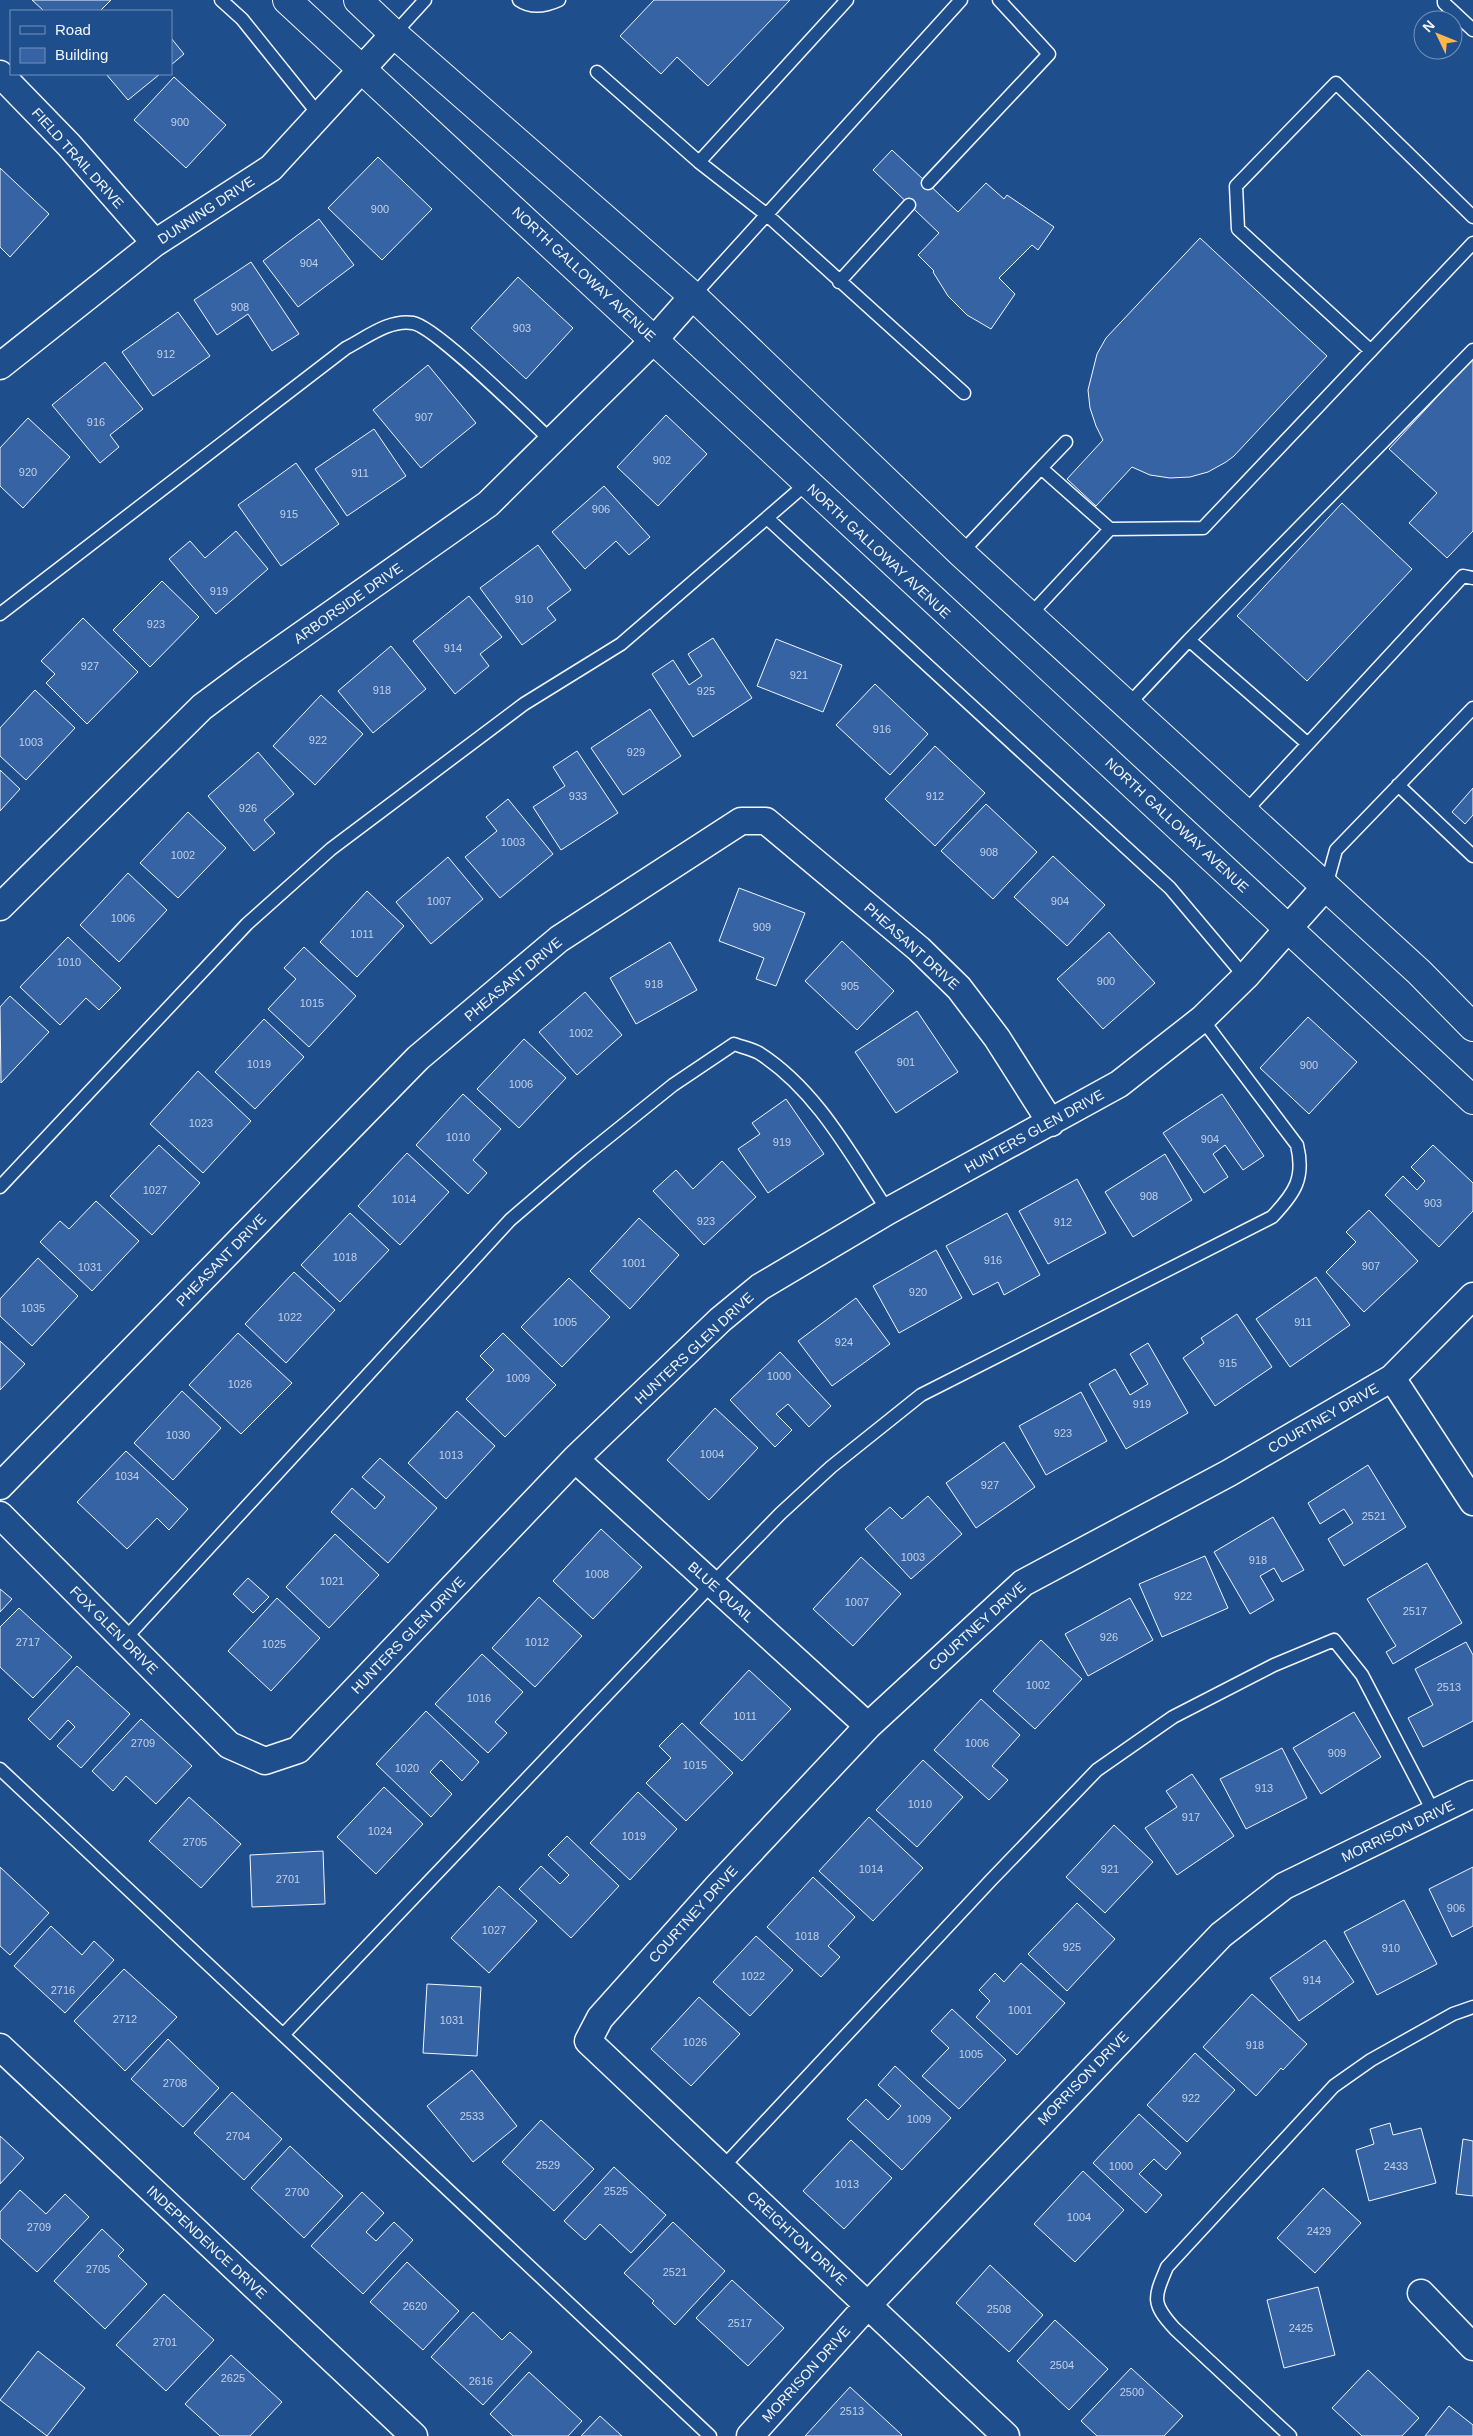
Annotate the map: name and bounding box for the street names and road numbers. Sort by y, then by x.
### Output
street label: FIELD TRAIL DRIVE [29,105,127,211]
street label: DUNNING DRIVE [155,173,257,247]
street label: NORTH GALLOWAY AVENUE [509,203,659,345]
street label: NORTH GALLOWAY AVENUE [804,480,954,622]
street label: ARBORSIDE DRIVE [291,559,405,647]
street label: NORTH GALLOWAY AVENUE [1102,754,1252,896]
street label: PHEASANT DRIVE [861,899,963,993]
street label: PHEASANT DRIVE [461,934,565,1024]
street label: HUNTERS GLEN DRIVE [962,1086,1106,1176]
street label: PHEASANT DRIVE [173,1211,269,1309]
street label: HUNTERS GLEN DRIVE [631,1289,757,1407]
street label: COURTNEY DRIVE [1265,1380,1381,1456]
street label: BLUE QUAIL [685,1558,757,1626]
street label: HUNTERS GLEN DRIVE [348,1573,468,1697]
street label: COURTNEY DRIVE [925,1578,1029,1674]
street label: FOX GLEN DRIVE [67,1583,161,1677]
street label: MORRISON DRIVE [1339,1797,1457,1865]
street label: COURTNEY DRIVE [645,1862,741,1966]
street label: MORRISON DRIVE [1034,2028,1132,2128]
street label: INDEPENDENCE DRIVE [144,2182,270,2302]
street label: CREIGHTON DRIVE [744,2188,850,2288]
street label: MORRISON DRIVE [759,2323,853,2425]

